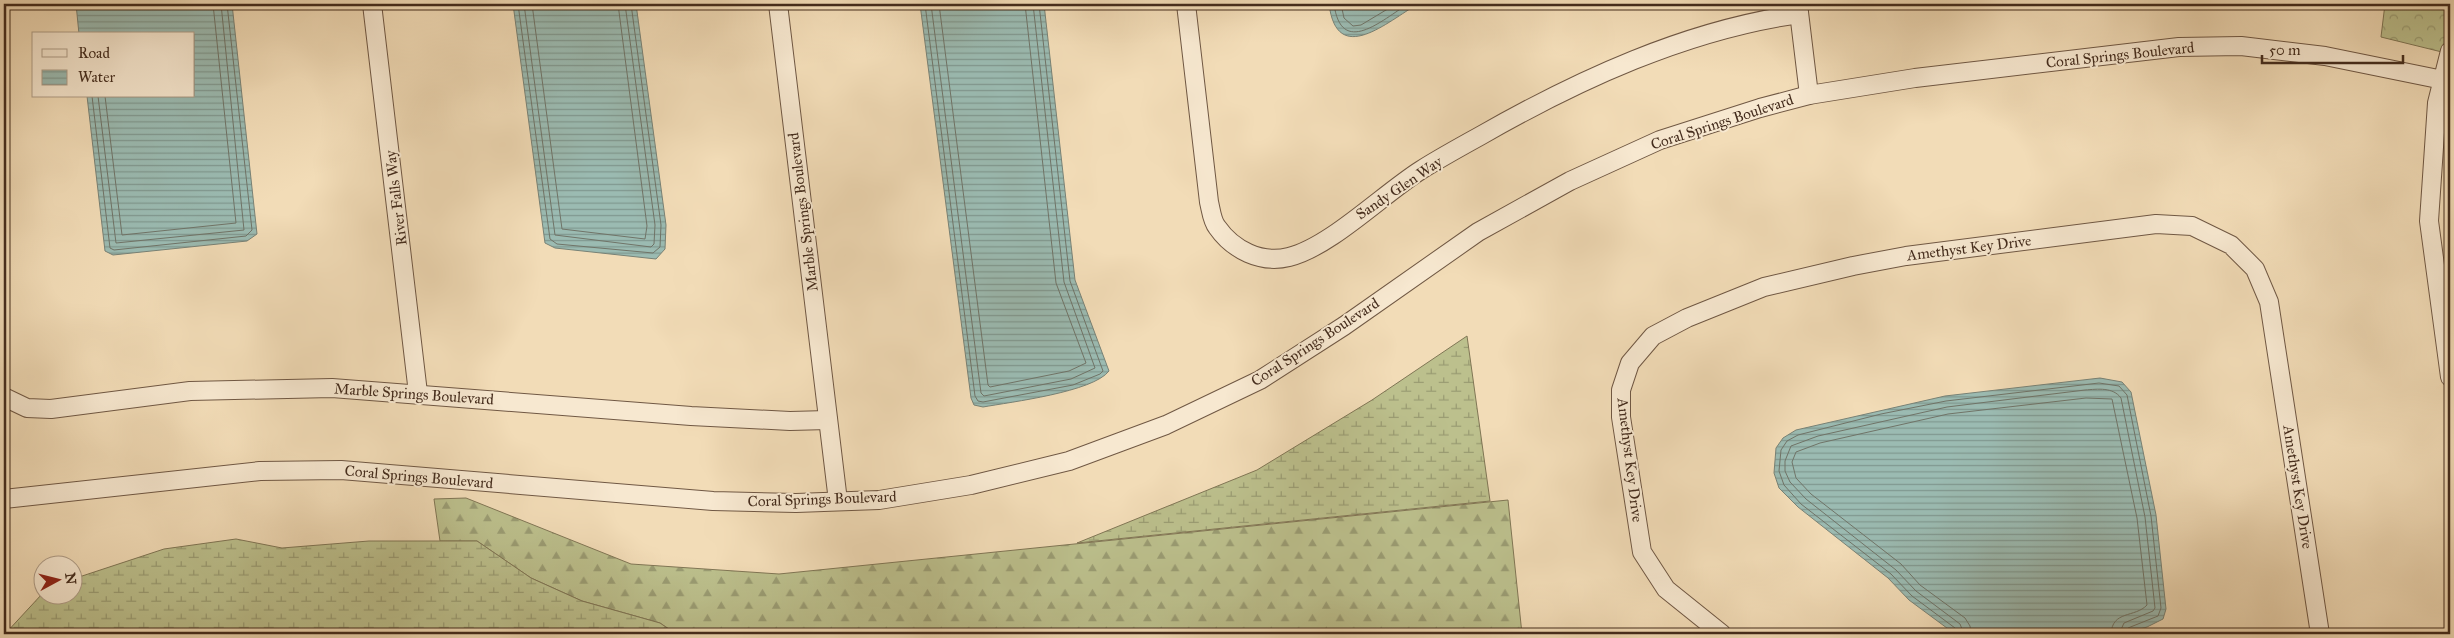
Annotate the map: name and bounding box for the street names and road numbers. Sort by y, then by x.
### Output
street label: Coral Springs Boulevard [2045,38,2196,72]
street label: Coral Springs Boulevard [1648,90,1796,154]
street label: Marble Springs Boulevard [784,131,822,293]
street label: River Falls Way [381,148,411,247]
street label: Sandy Glen Way [1353,152,1446,223]
street label: Amethyst Key Drive [1905,231,2032,265]
street label: Coral Springs Boulevard [1248,294,1383,390]
street label: Marble Springs Boulevard [334,379,495,409]
street label: Amethyst Key Drive [1613,396,1647,523]
street label: Amethyst Key Drive [2279,423,2317,550]
street label: Coral Springs Boulevard [344,462,495,493]
street label: Coral Springs Boulevard [747,487,897,511]

